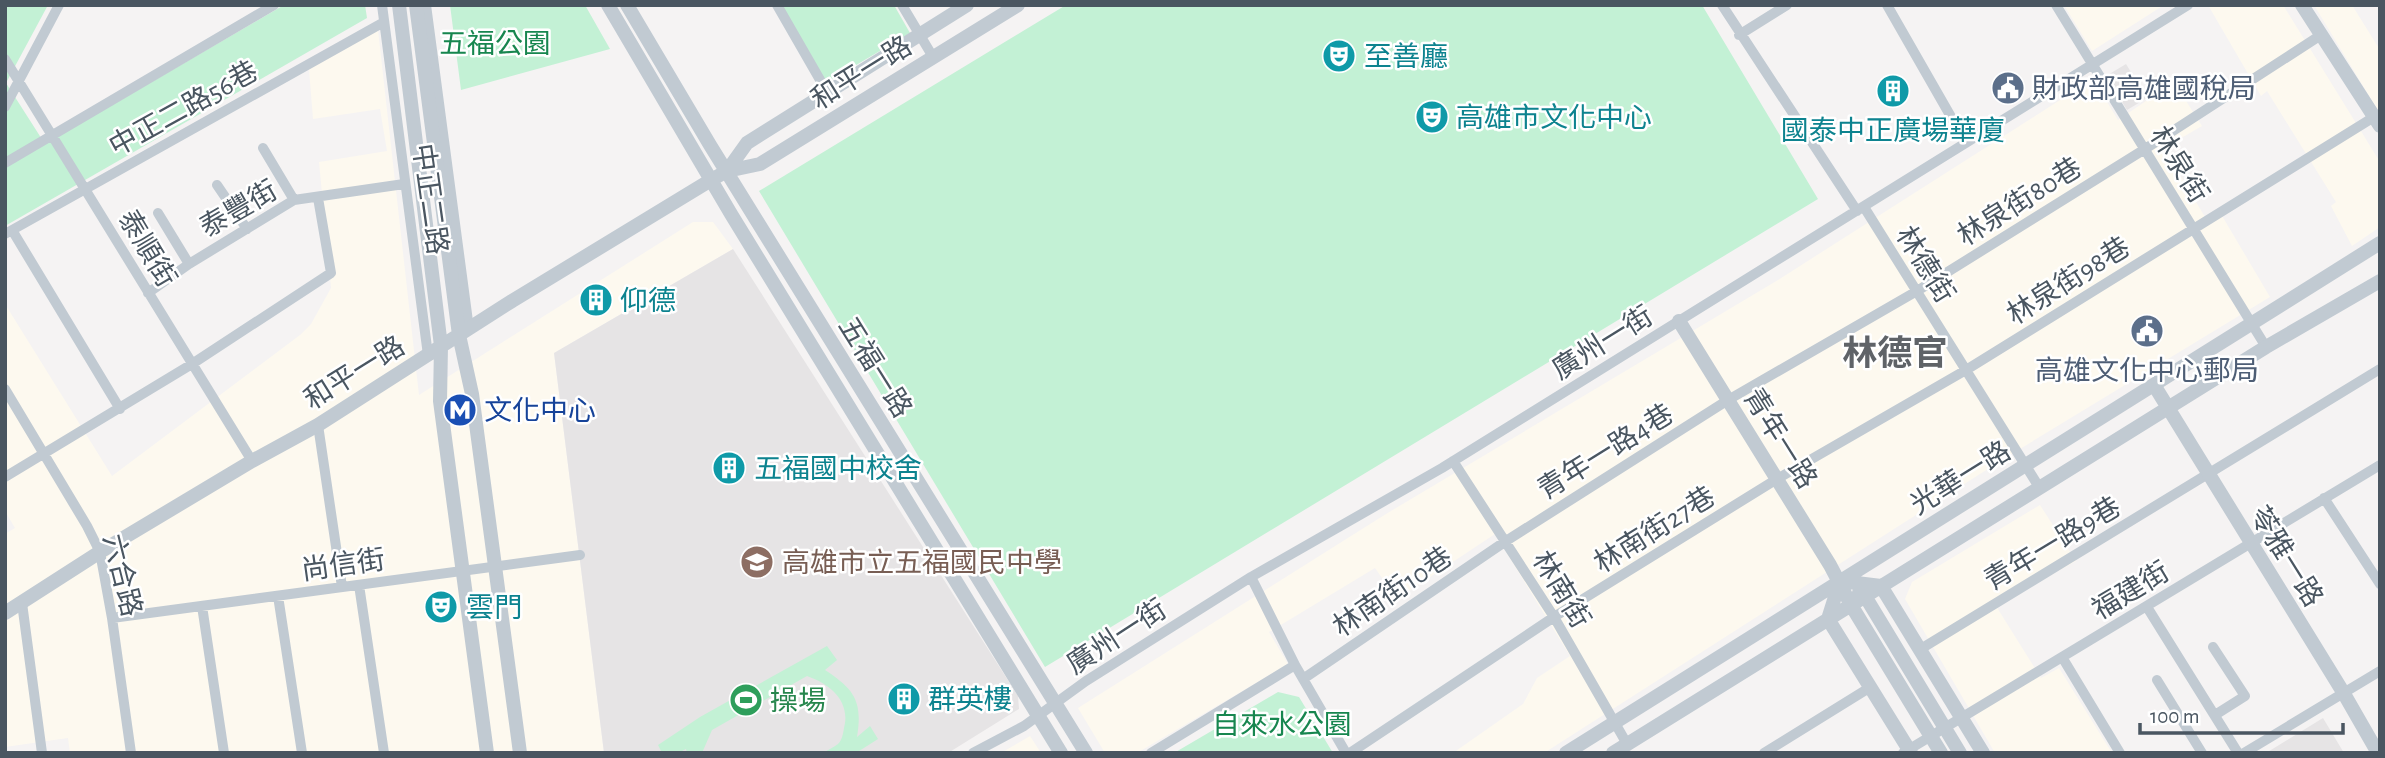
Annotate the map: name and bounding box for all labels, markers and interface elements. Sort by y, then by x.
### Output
park label: 五福公園 [439,29,551,59]
street label: 和平一路 [806,30,917,115]
theatre icon: 至善廳 [1320,37,1358,75]
place label: 至善廳 [1364,42,1448,72]
street label: 中正二路56巷 [104,56,263,162]
public building icon: 財政部高雄國稅局 [1989,69,2027,107]
building icon: 國泰中正廣場華廈 [1874,72,1912,110]
place label: 財政部高雄國稅局 [2032,74,2256,104]
theatre icon: 高雄市文化中心 [1413,98,1451,136]
place label: 高雄市文化中心 [1456,103,1652,133]
place label: 國泰中正廣場華廈 [1781,116,2005,146]
street label: 林泉街 [2144,121,2214,208]
street label: 中正二路 [407,142,453,257]
street label: 林泉街80巷 [1952,152,2087,252]
street label: 泰豐街 [195,175,282,243]
street label: 泰順街 [113,205,182,292]
street label: 林德街 [1890,221,1960,308]
street label: 林泉街98巷 [2002,231,2135,330]
building icon: 仰德 [577,281,615,319]
place label: 仰德 [620,286,676,316]
street label: 廣州一街 [1547,300,1658,385]
street label: 五福一路 [833,312,918,423]
public building icon: 高雄文化中心郵局 [2128,312,2166,350]
street label: 和平一路 [299,330,410,415]
district label: 林德官 [1842,334,1948,372]
place label: 高雄文化中心郵局 [2035,356,2259,386]
street label: 青年一路 [1738,383,1823,494]
metro station icon: 文化中心 [441,391,479,429]
place label: 文化中心 [484,396,596,426]
street label: 青年一路4巷 [1533,398,1679,505]
street label: 光華一路 [1905,435,2016,520]
building icon: 五福國中校舍 [710,449,748,487]
place label: 五福國中校舍 [754,454,922,484]
street label: 林南街27巷 [1589,481,1720,579]
street label: 青年一路9巷 [1979,492,2126,596]
street label: 苓雅一路 [2244,501,2329,612]
street label: 六合路 [97,531,147,620]
street label: 林南街10巷 [1328,541,1457,642]
school or university icon: 高雄市立五福國民中學 [738,543,776,581]
street label: 尚信街 [299,544,387,586]
street label: 林南街 [1527,546,1596,633]
place label: 高雄市立五福國民中學 [782,548,1062,578]
street label: 福建街 [2087,556,2174,625]
theatre icon: 雲門 [422,588,460,626]
place label: 雲門 [466,594,522,623]
street label: 廣州一街 [1061,594,1172,680]
building icon: 群英樓 [885,680,923,718]
sports icon: 操場 [727,681,765,719]
place label: 群英樓 [928,685,1012,715]
place label: 操場 [770,686,826,716]
scale bar [2140,692,2343,736]
text: 100 m [2150,706,2200,727]
park label: 自來水公園 [1212,710,1352,740]

